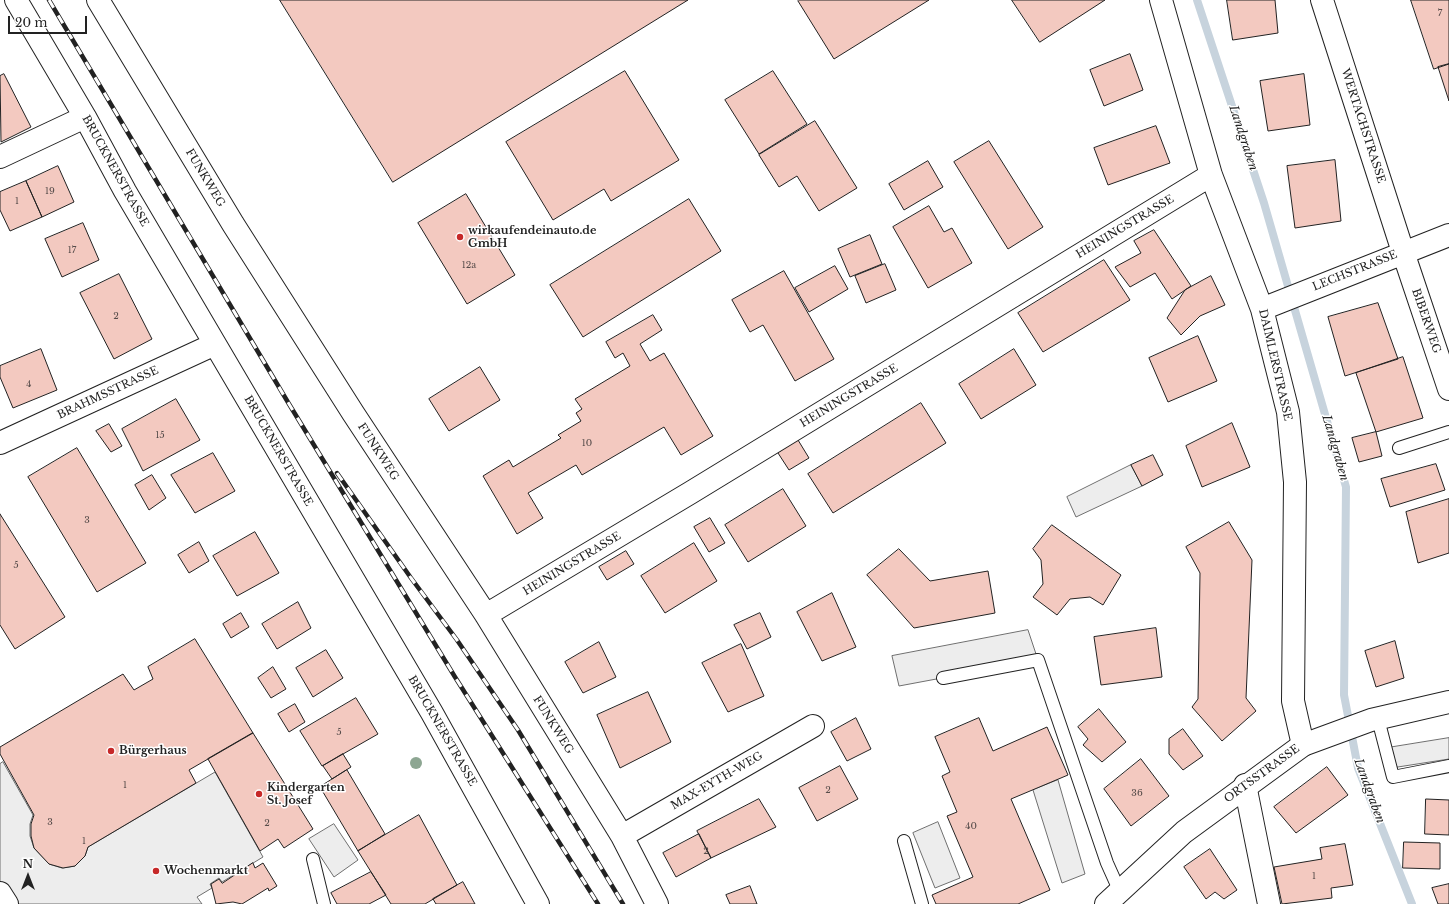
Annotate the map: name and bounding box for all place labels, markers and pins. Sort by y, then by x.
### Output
place label: wirkaufendeinauto.de GmbH [468,224,596,250]
marker: wirkaufendeinauto.de GmbH [455,232,465,242]
place label: Bürgerhaus [119,744,187,758]
marker: Bürgerhaus [106,746,116,756]
place label: Kindergarten St. Josef [267,781,345,807]
marker: Kindergarten St. Josef [254,789,264,799]
place label: Wochenmarkt [164,864,248,878]
marker: Wochenmarkt [151,866,161,876]

